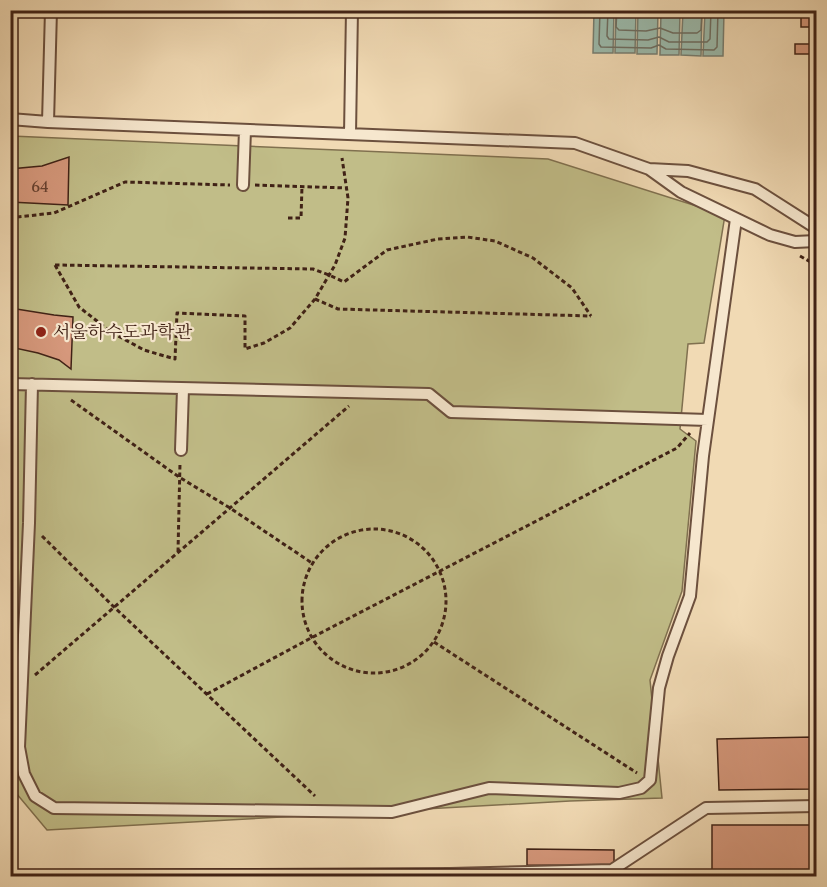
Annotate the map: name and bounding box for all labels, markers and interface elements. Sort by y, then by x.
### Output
house number: 64 [31,177,49,196]
place label: 서울하수도과학관 [53,321,193,343]
marker: 서울하수도과학관 [34,325,48,339]

